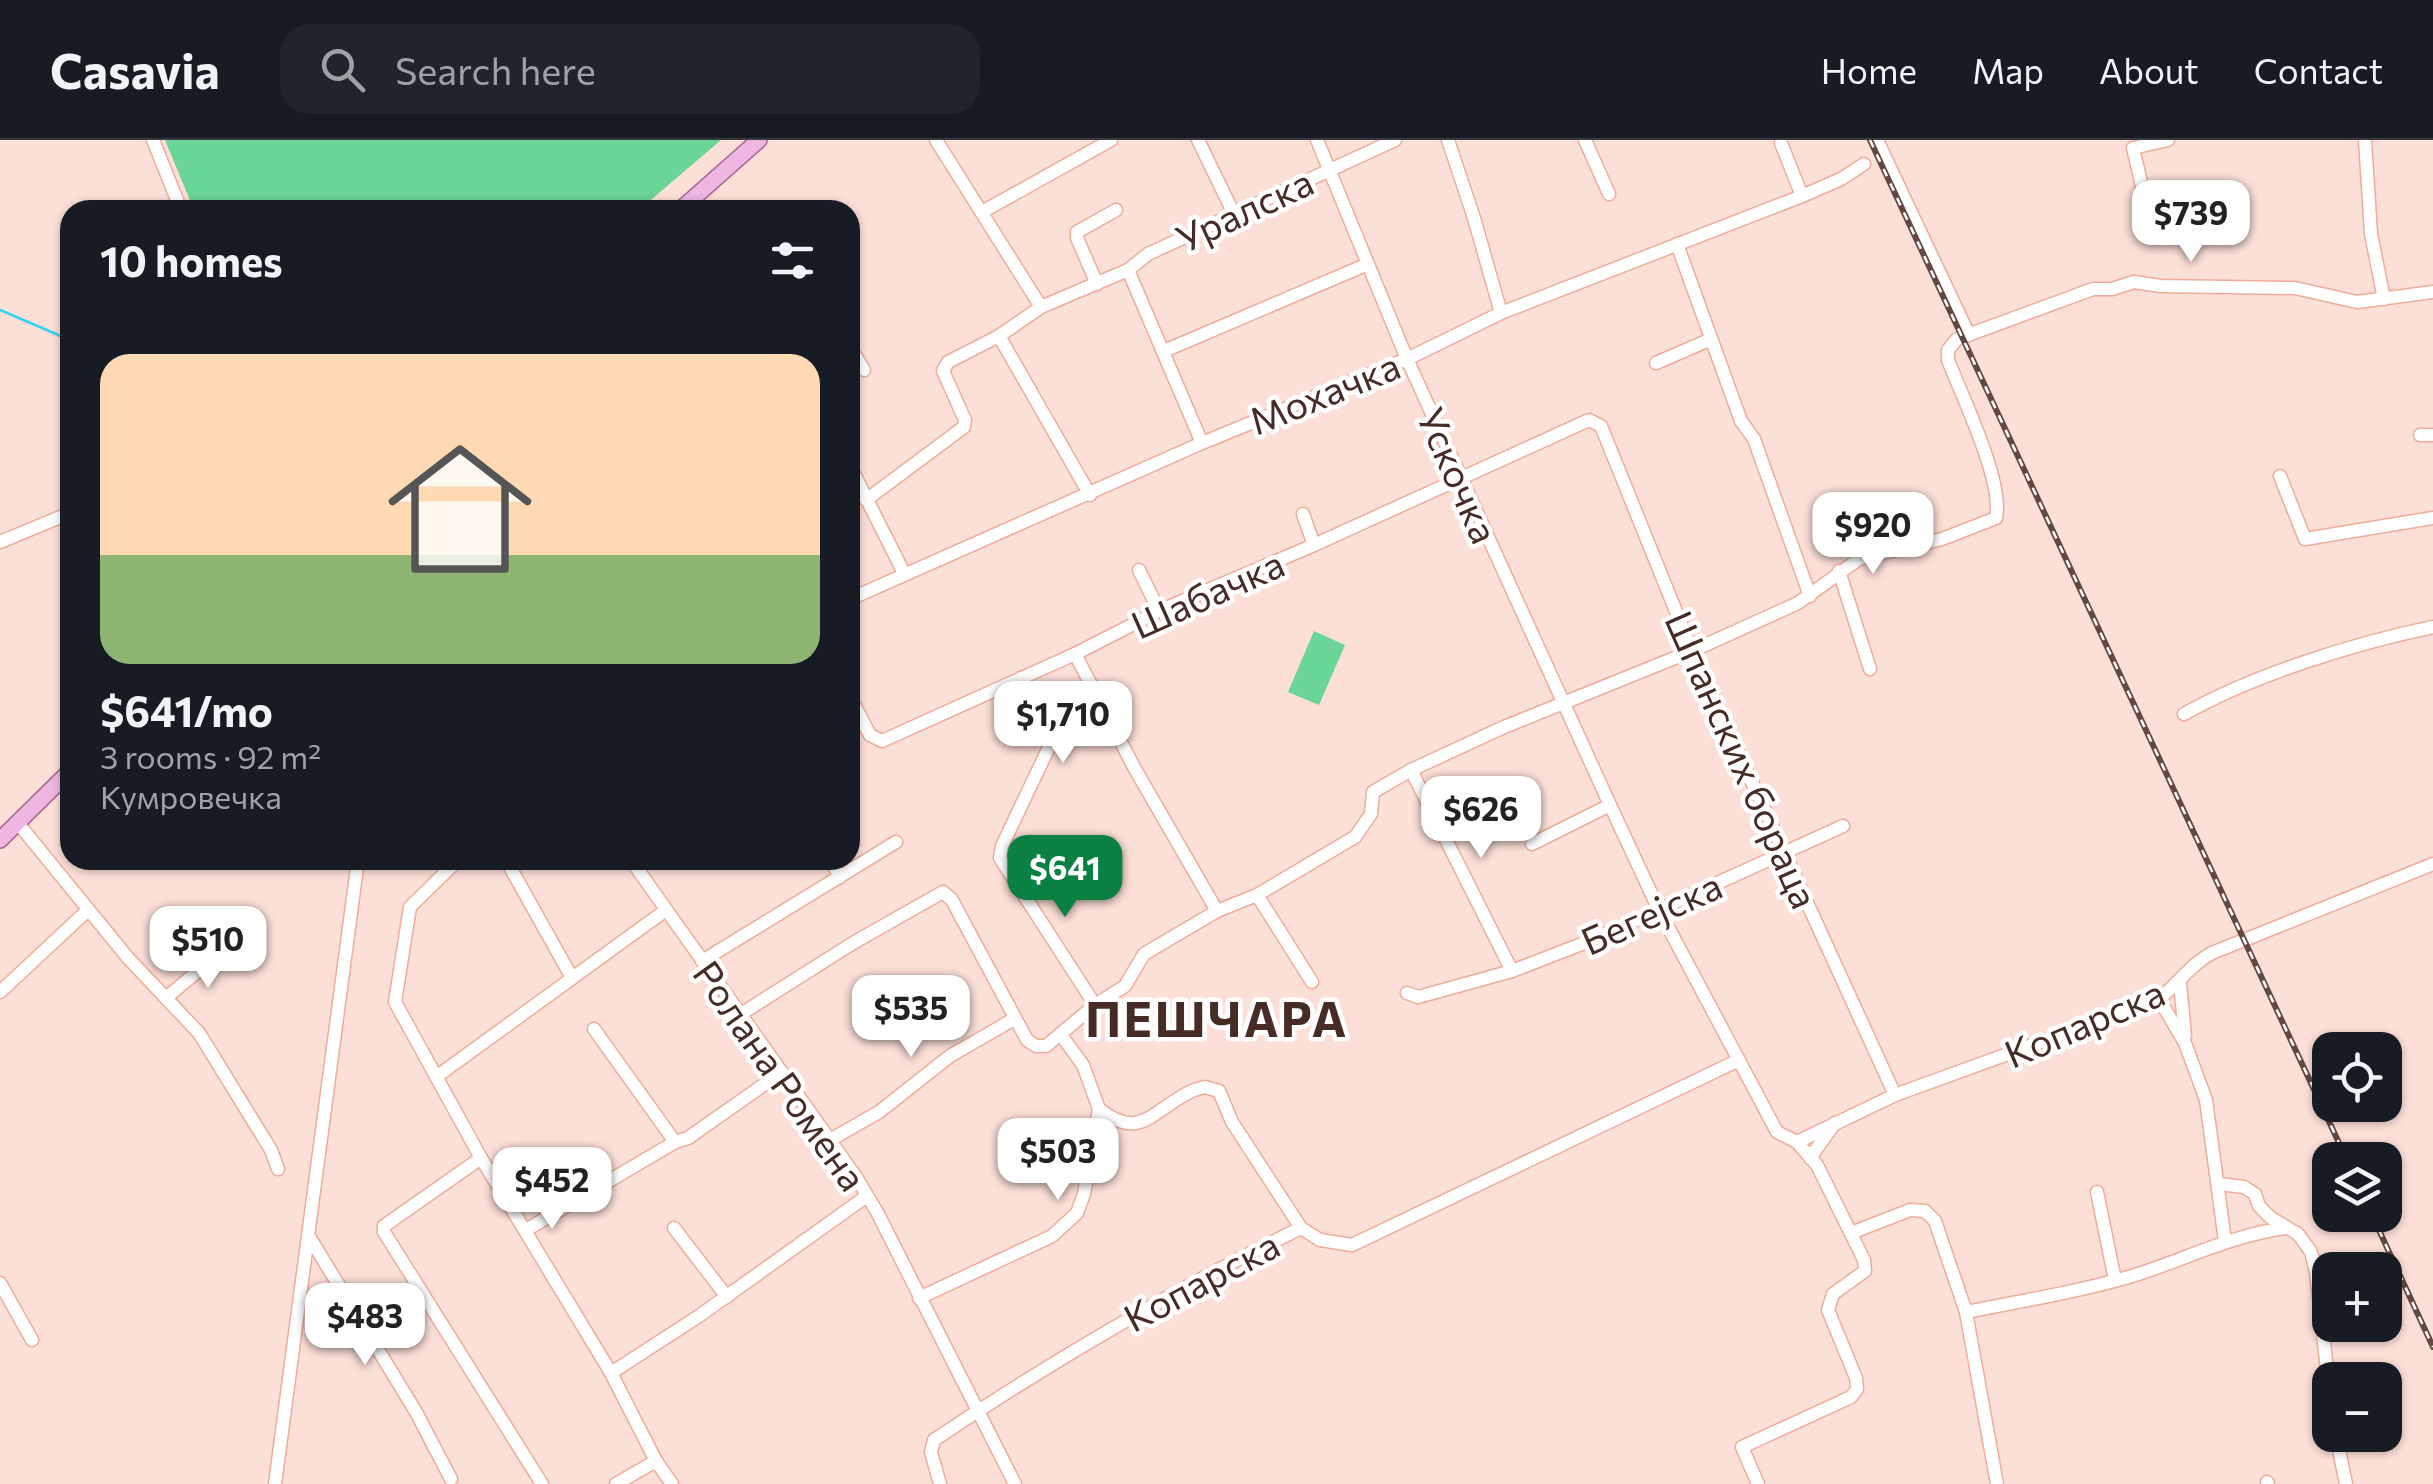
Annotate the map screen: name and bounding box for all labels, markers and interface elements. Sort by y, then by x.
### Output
search box [280,24,980,114]
text: Casavia [50,40,220,99]
icon: search [315,42,370,97]
text: Search here [395,46,596,93]
text: Home [1821,48,1917,91]
text: Map [1972,48,2044,91]
text: About [2099,48,2199,91]
text: Contact [2254,48,2383,91]
street label: Уралска [1168,157,1320,261]
pin: $739 [2132,180,2250,265]
text: $739 [2154,192,2228,232]
icon: filters [765,233,820,288]
text: 10 homes [100,234,283,286]
street label: Мохачка [1242,341,1406,443]
street label: Ускочка [1408,400,1510,550]
icon: home [370,419,550,599]
pin: $920 [1814,492,1932,577]
text: $920 [1834,504,1912,544]
street label: Шабачка [1123,539,1291,647]
street label: Шпанских бораца [1656,603,1830,915]
pin: $1,710 [982,681,1144,766]
text: $641/mo [100,684,273,736]
text: $1,710 [1016,693,1110,733]
text: 3 rooms · 92 m² [100,736,321,776]
text: Кумровечка [100,776,282,816]
pin: $626 [1422,776,1540,861]
text: $626 [1443,788,1519,828]
pin: $641 [1006,835,1124,920]
text: $641 [1029,847,1101,887]
street label: Бегејска [1573,860,1729,964]
pin: $510 [149,906,267,991]
text: $510 [172,918,244,958]
street label: Ролана Ромена [684,951,878,1199]
street label: Копарска [1997,967,2171,1077]
pin: $535 [852,975,970,1060]
text: $535 [874,987,948,1027]
district label: ПЕШЧАРА [1085,988,1349,1047]
map controls [2312,1032,2402,1452]
button: locate [2312,1032,2402,1122]
pin: $503 [999,1118,1117,1203]
text: $503 [1020,1130,1096,1170]
button: layers [2312,1142,2402,1232]
pin: $452 [493,1147,611,1232]
text: $452 [515,1159,589,1199]
street label: Копарска [1115,1220,1287,1340]
button: + [2312,1252,2402,1342]
pin: $483 [306,1283,424,1368]
text: $483 [327,1295,403,1335]
button: − [2312,1362,2402,1452]

